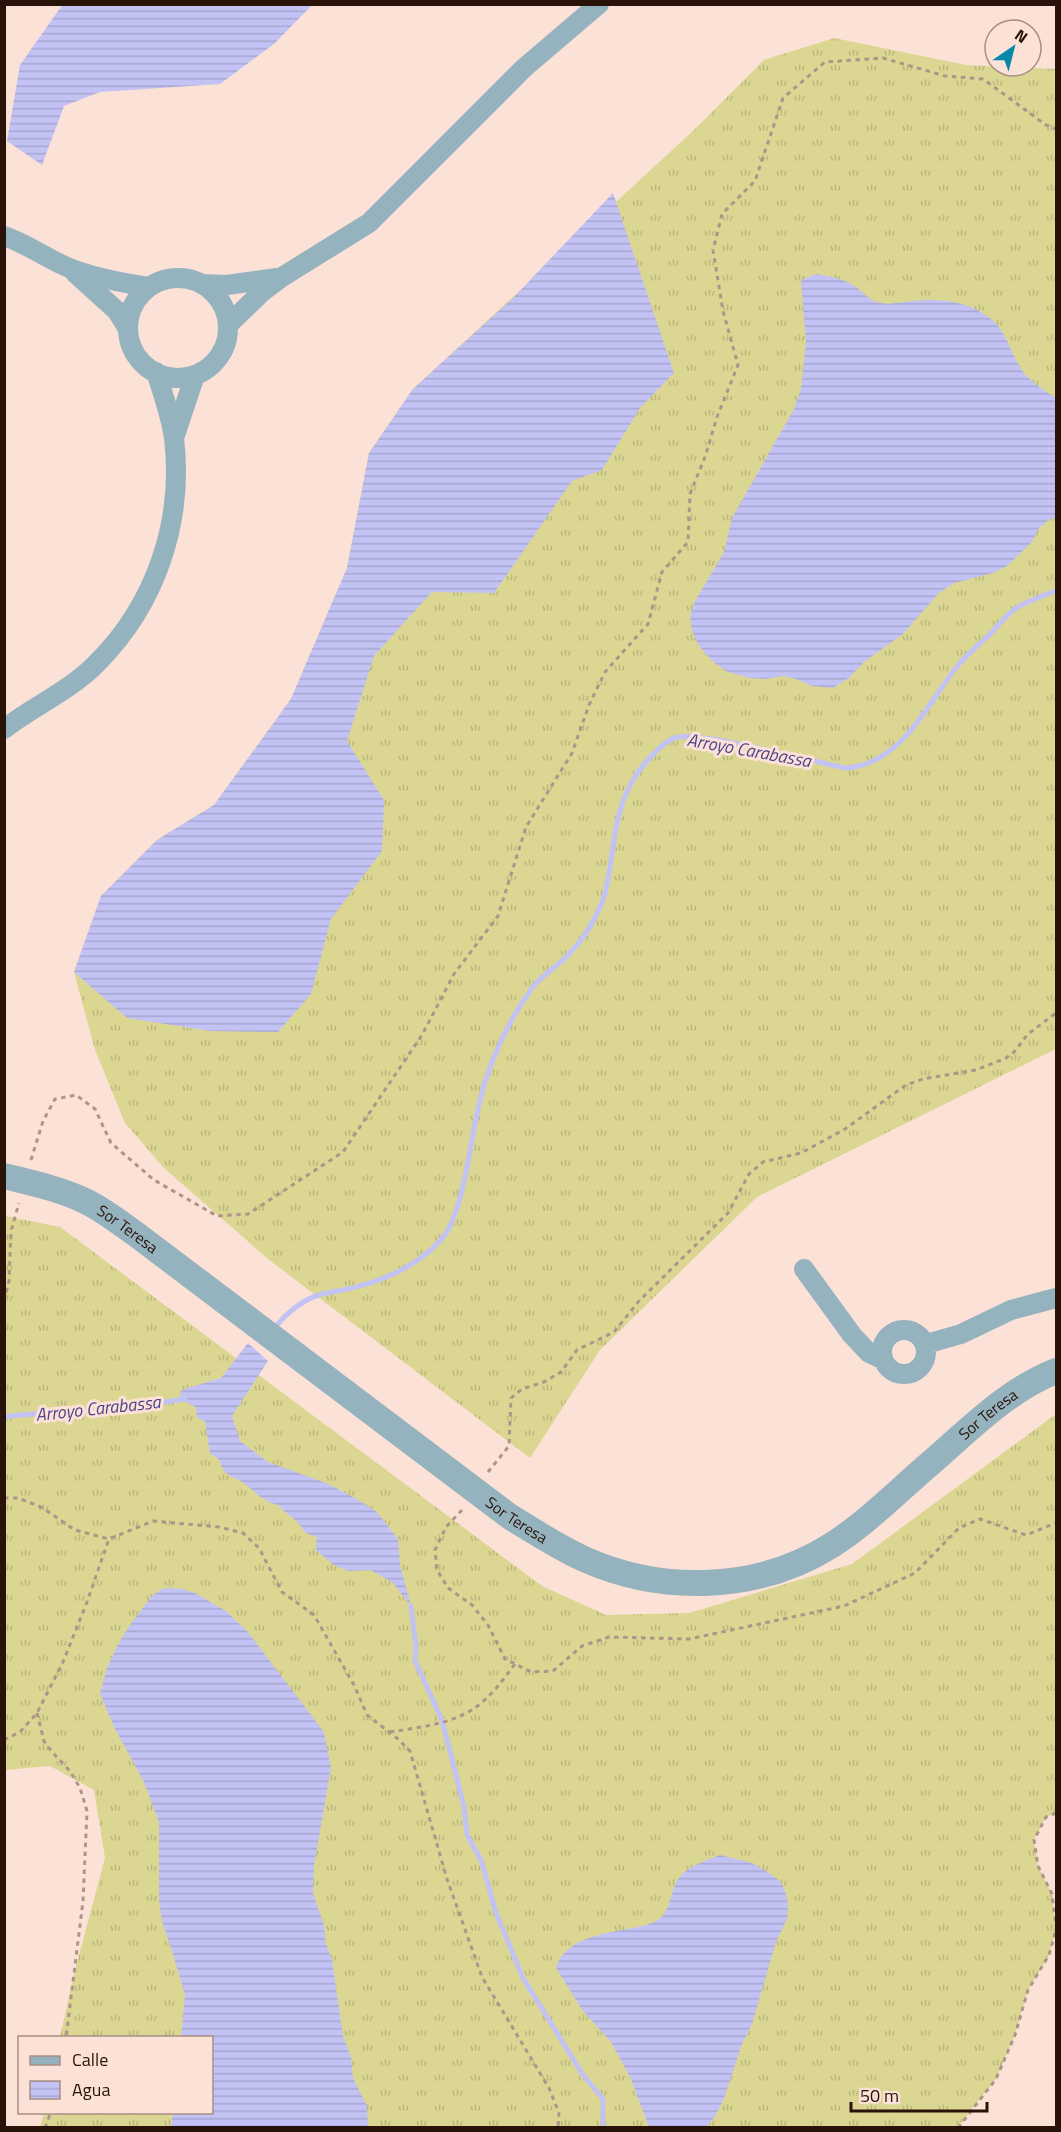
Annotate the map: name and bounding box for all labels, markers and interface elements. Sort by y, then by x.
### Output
north arrow [983,18,1043,78]
text: N [1010,23,1033,49]
water label: Arroyo Carabassa [685,726,814,774]
street label: Sor Teresa [93,1198,163,1259]
street label: Sor Teresa [953,1383,1022,1445]
water label: Arroyo Carabassa [34,1388,163,1428]
street label: Sor Teresa [481,1490,552,1549]
legend [18,2036,213,2114]
text: Calle [72,2046,108,2073]
scale bar [851,2075,988,2113]
text: Agua [72,2076,110,2103]
text: 50 m [860,2082,899,2109]

